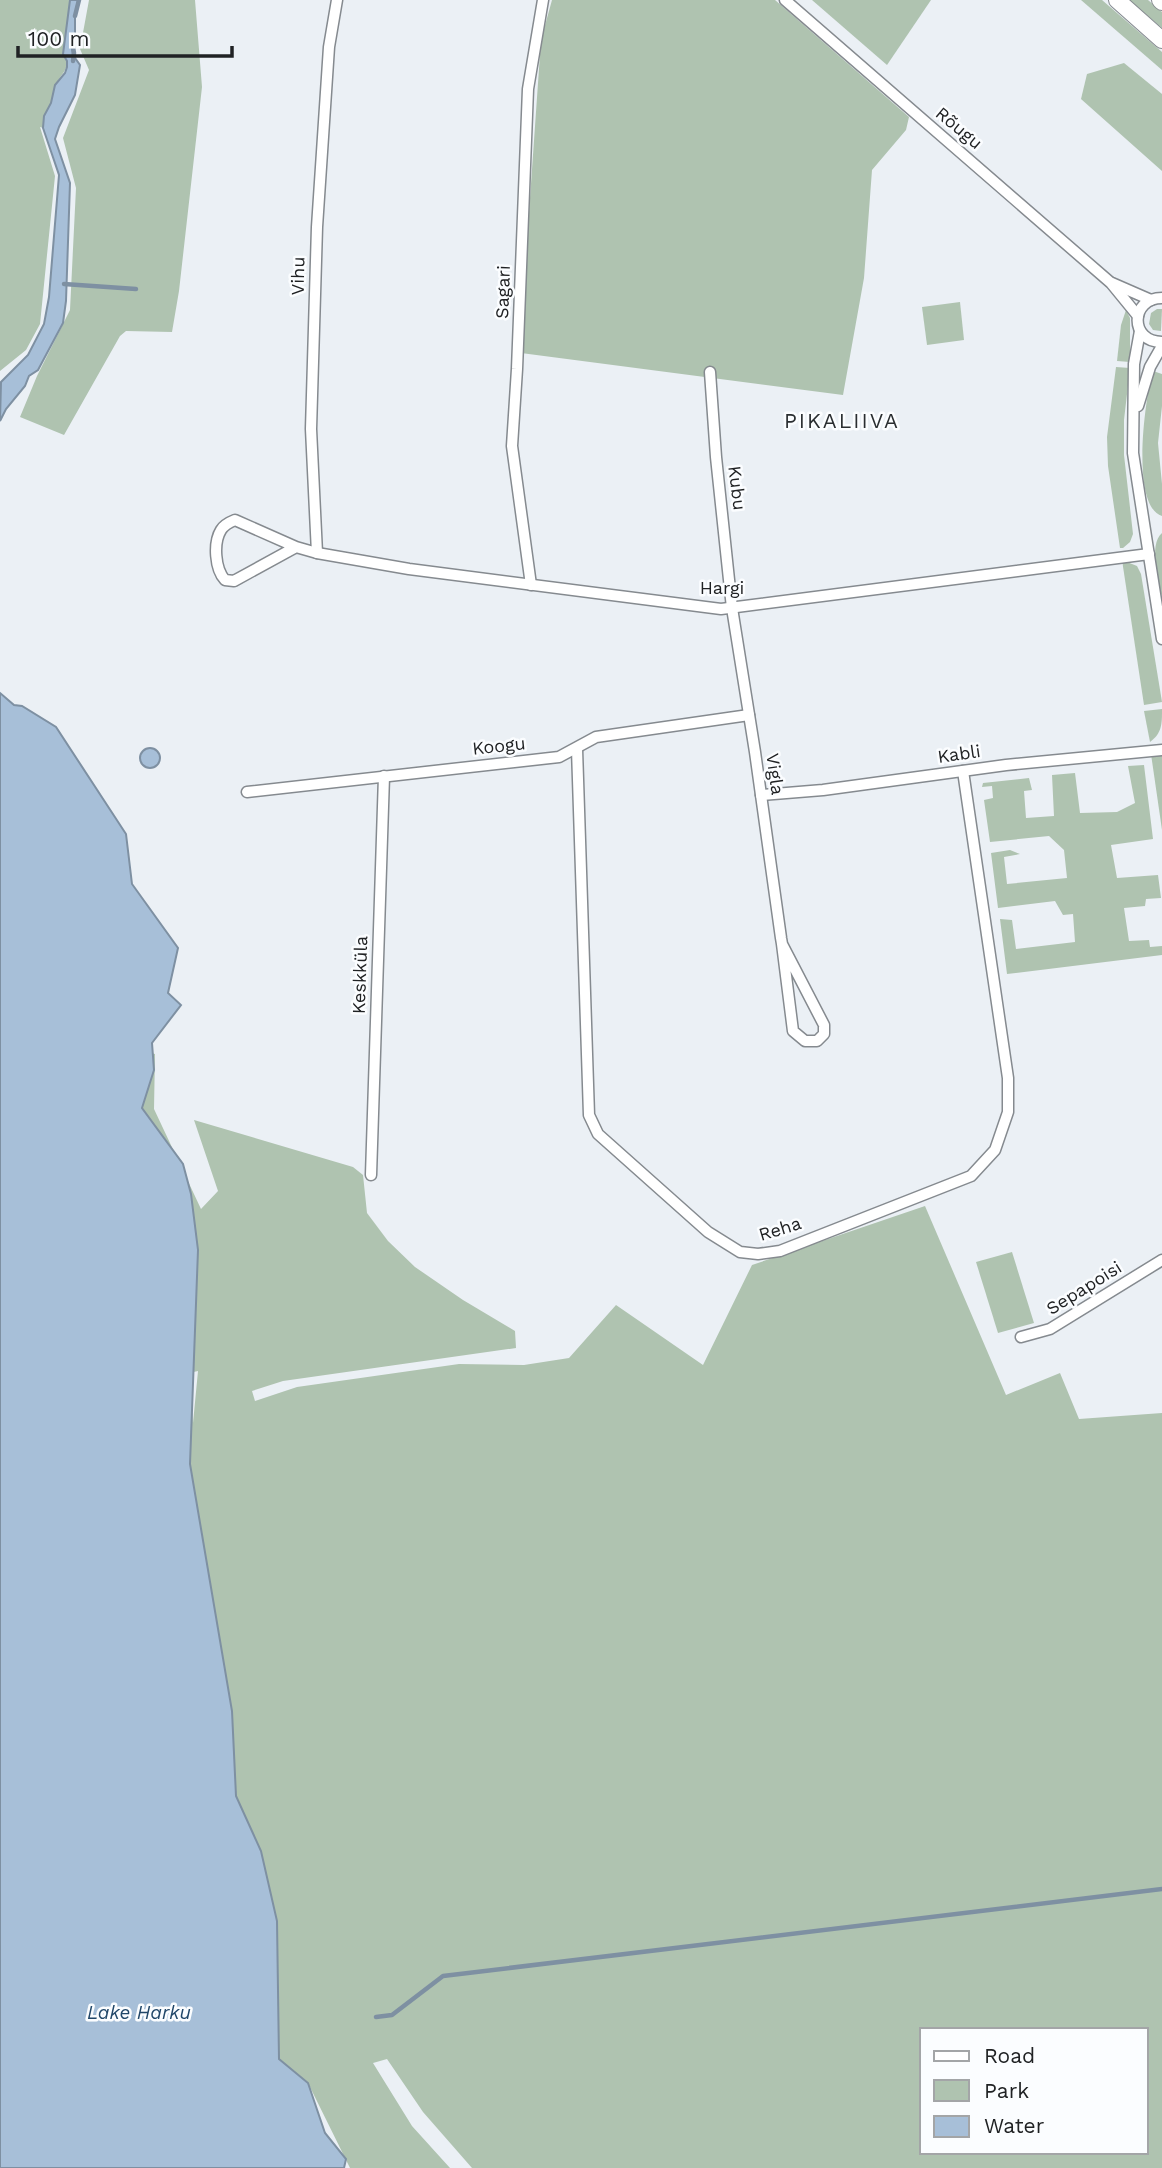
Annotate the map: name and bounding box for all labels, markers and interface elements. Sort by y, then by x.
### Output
scale bar [18,14,231,58]
text: 100 m [28,26,90,51]
street label: Rõugu [932,102,987,153]
street label: Vihu [287,256,308,296]
street label: Sagari [491,265,514,319]
district label: PIKALIIVA [784,408,900,433]
street label: Kubu [724,464,751,511]
street label: Hargi [700,577,744,598]
street label: Koogu [471,732,527,759]
street label: Kabli [936,740,982,767]
street label: Vigla [762,752,789,796]
street label: Keskküla [348,936,371,1014]
street label: Reha [756,1212,804,1245]
street label: Sepapoisi [1042,1256,1125,1319]
water label: Lake Harku [87,2001,191,2024]
legend [920,2028,1148,2154]
text: Road [984,2043,1035,2068]
text: Park [984,2078,1029,2103]
text: Water [984,2113,1045,2138]

